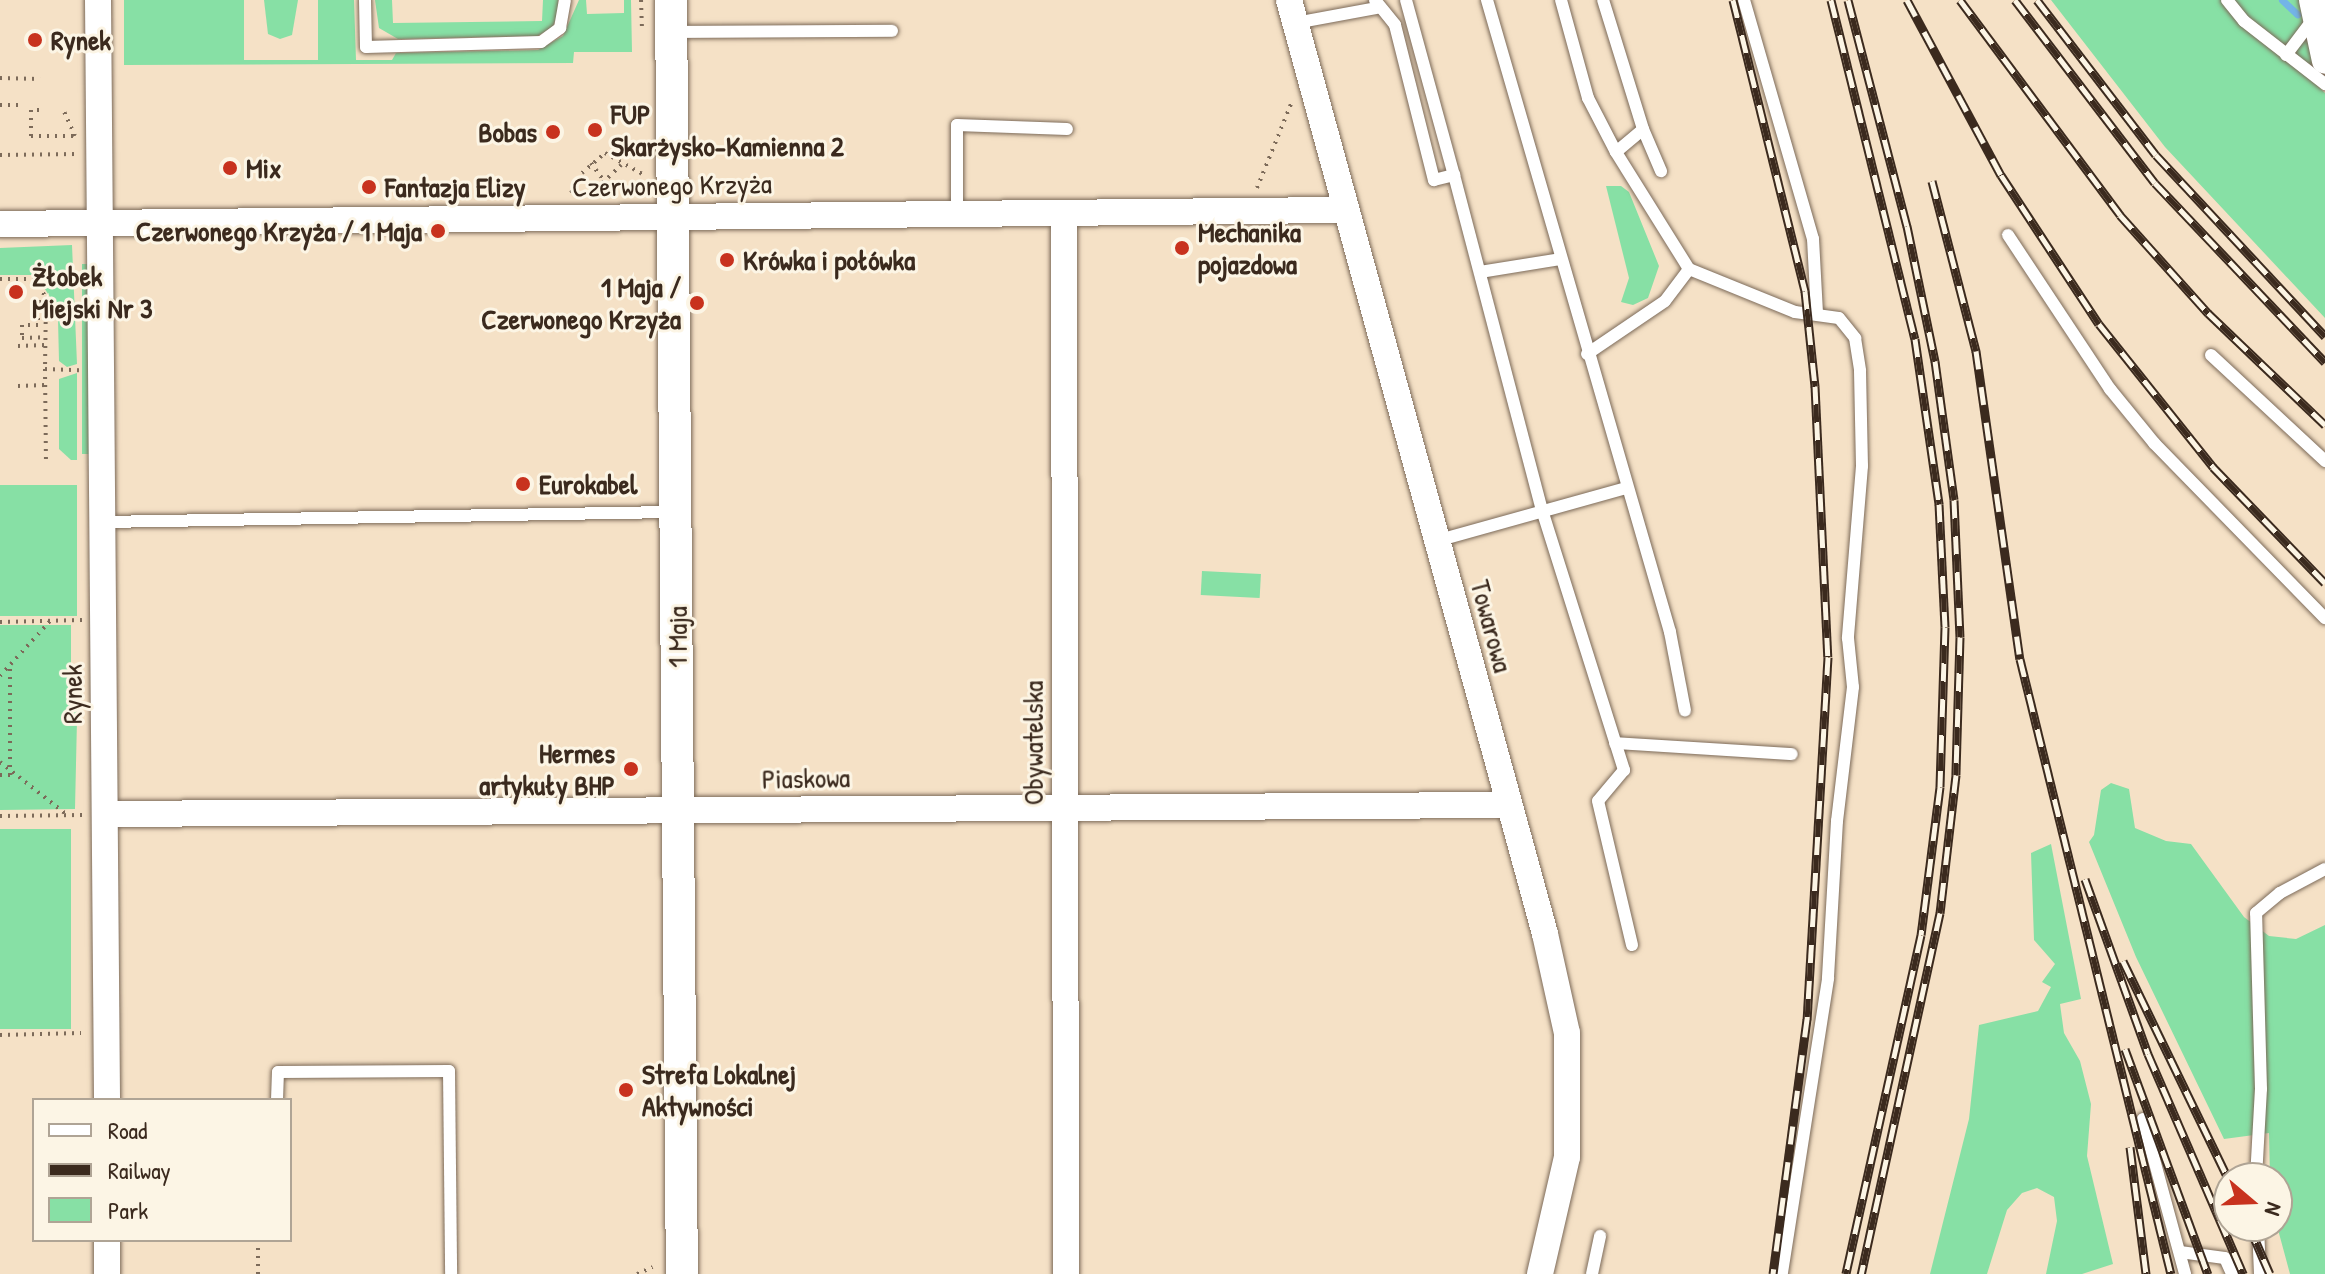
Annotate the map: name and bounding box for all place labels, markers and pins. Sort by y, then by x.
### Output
place label: Rynek [51,23,111,57]
marker: Rynek [26,31,44,49]
place label: FUP Skarżysko-Kamienna 2 [611,97,844,163]
place label: Bobas [478,115,537,149]
marker: FUP Skarżysko-Kamienna 2 [586,121,604,139]
marker: Bobas [544,123,562,141]
place label: Mix [246,151,281,185]
marker: Mix [221,159,239,177]
place label: Fantazja Elizy [385,170,526,204]
marker: Fantazja Elizy [360,178,378,196]
place label: Czerwonego Krzyża / 1 Maja [136,214,422,248]
place label: Mechanika pojazdowa [1198,215,1301,281]
marker: Czerwonego Krzyża / 1 Maja [429,222,447,240]
marker: Mechanika pojazdowa [1173,239,1191,257]
place label: Krówka i połówka [743,243,915,277]
marker: Krówka i połówka [718,251,736,269]
place label: Żłobek Miejski Nr 3 [32,259,152,325]
place label: 1 Maja / Czerwonego Krzyża [481,270,681,336]
marker: Żłobek Miejski Nr 3 [7,283,25,301]
marker: 1 Maja / Czerwonego Krzyża [688,294,706,312]
place label: Eurokabel [539,467,637,501]
marker: Eurokabel [514,475,532,493]
place label: Hermes artykuły BHP [479,736,615,802]
marker: Hermes artykuły BHP [622,760,640,778]
place label: Strefa Lokalnej Aktywności [642,1057,796,1123]
marker: Strefa Lokalnej Aktywności [617,1081,635,1099]

